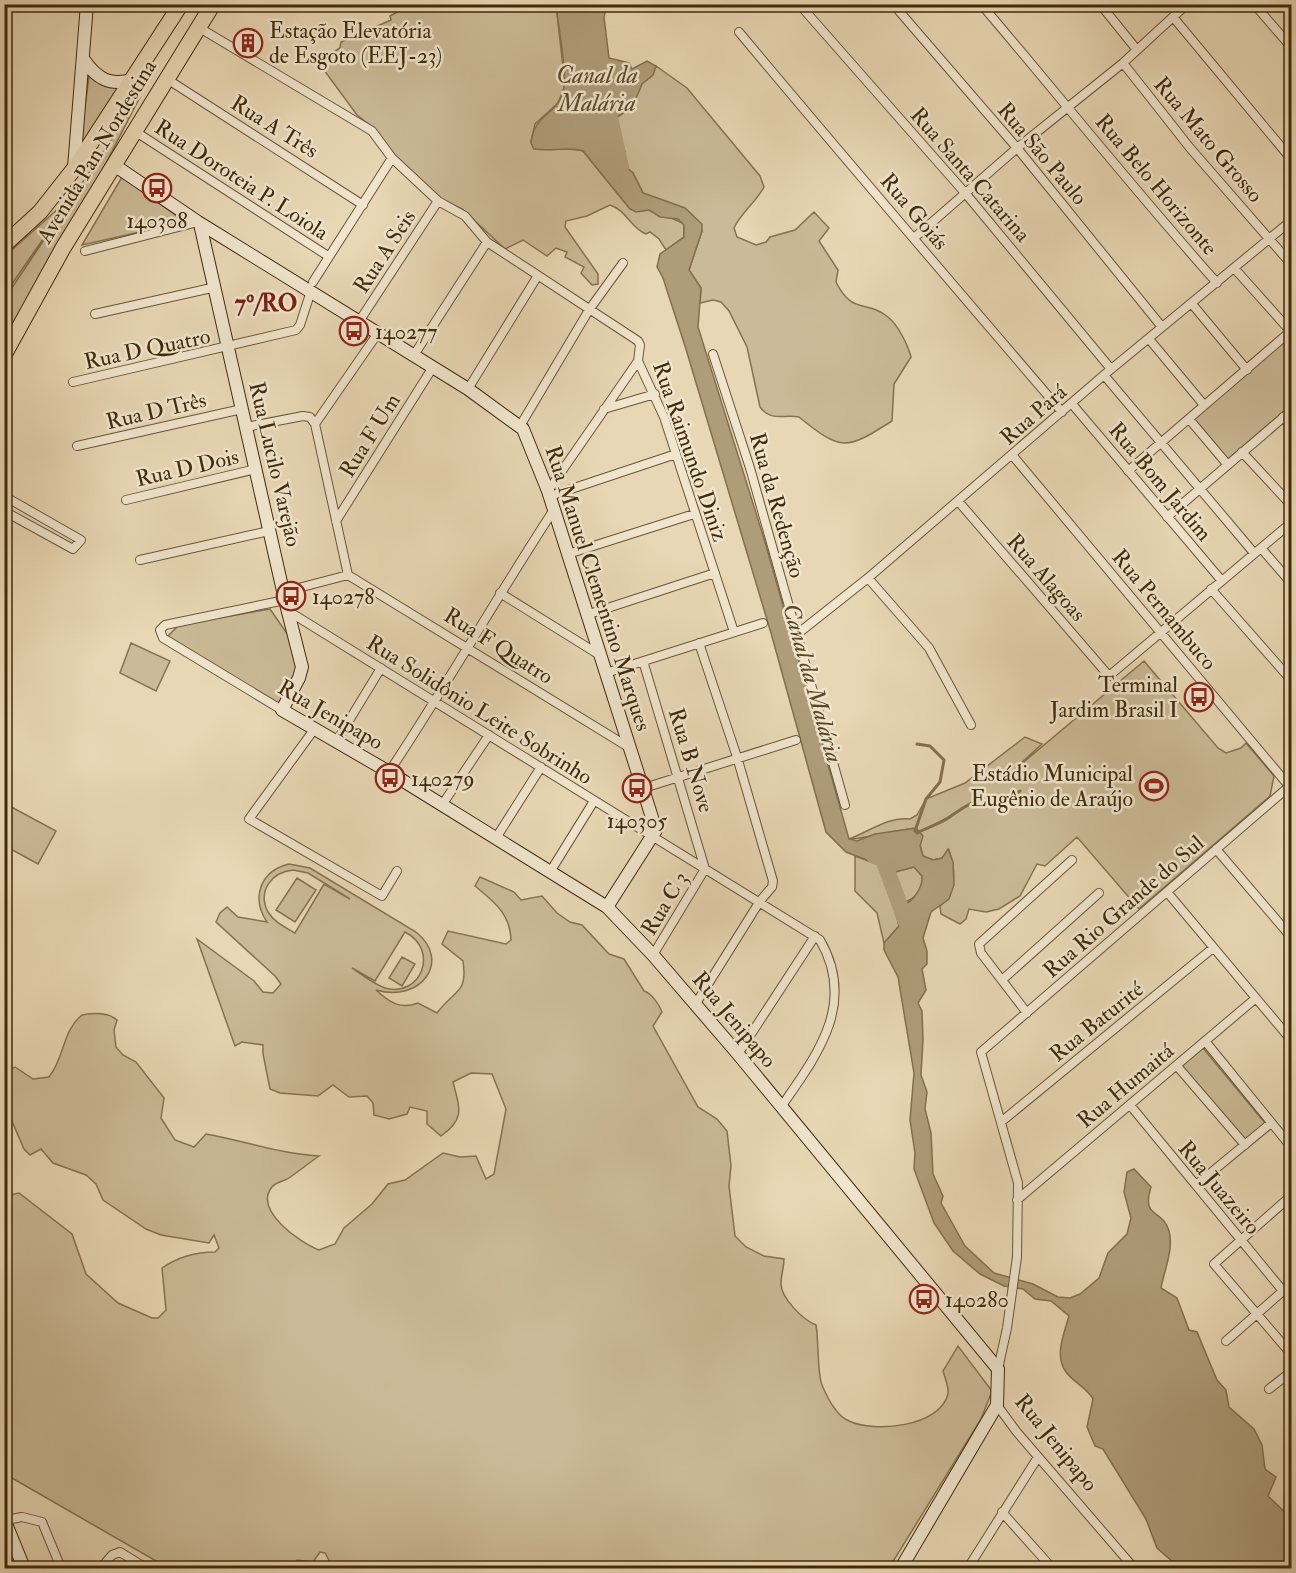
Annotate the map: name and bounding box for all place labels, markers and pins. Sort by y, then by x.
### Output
place label: Estação Elevatória de Esgoto (EEJ-23) [269,17,442,70]
building icon: Estação Elevatória de Esgoto (EEJ-23) [232,27,264,59]
bus stop icon: 140308 [141,172,173,204]
place label: 140308 [126,207,188,235]
bus stop icon: 140277 [338,315,370,347]
place label: 140277 [375,318,437,346]
bus stop icon: 140278 [275,580,307,612]
place label: 140278 [312,583,375,611]
place label: Terminal Jardim Brasil I [1049,671,1178,724]
bus stop icon: Terminal Jardim Brasil I [1183,681,1215,713]
place label: Estádio Municipal Eugênio de Araújo [970,760,1133,813]
bus stop icon: 140279 [374,762,406,794]
place label: 140279 [411,765,474,793]
sports icon: Estádio Municipal Eugênio de Araújo [1138,770,1170,802]
bus stop icon: 140305 [621,772,653,804]
place label: 140305 [607,807,668,835]
bus stop icon: 140280 [908,1283,940,1315]
place label: 140280 [945,1286,1009,1314]

